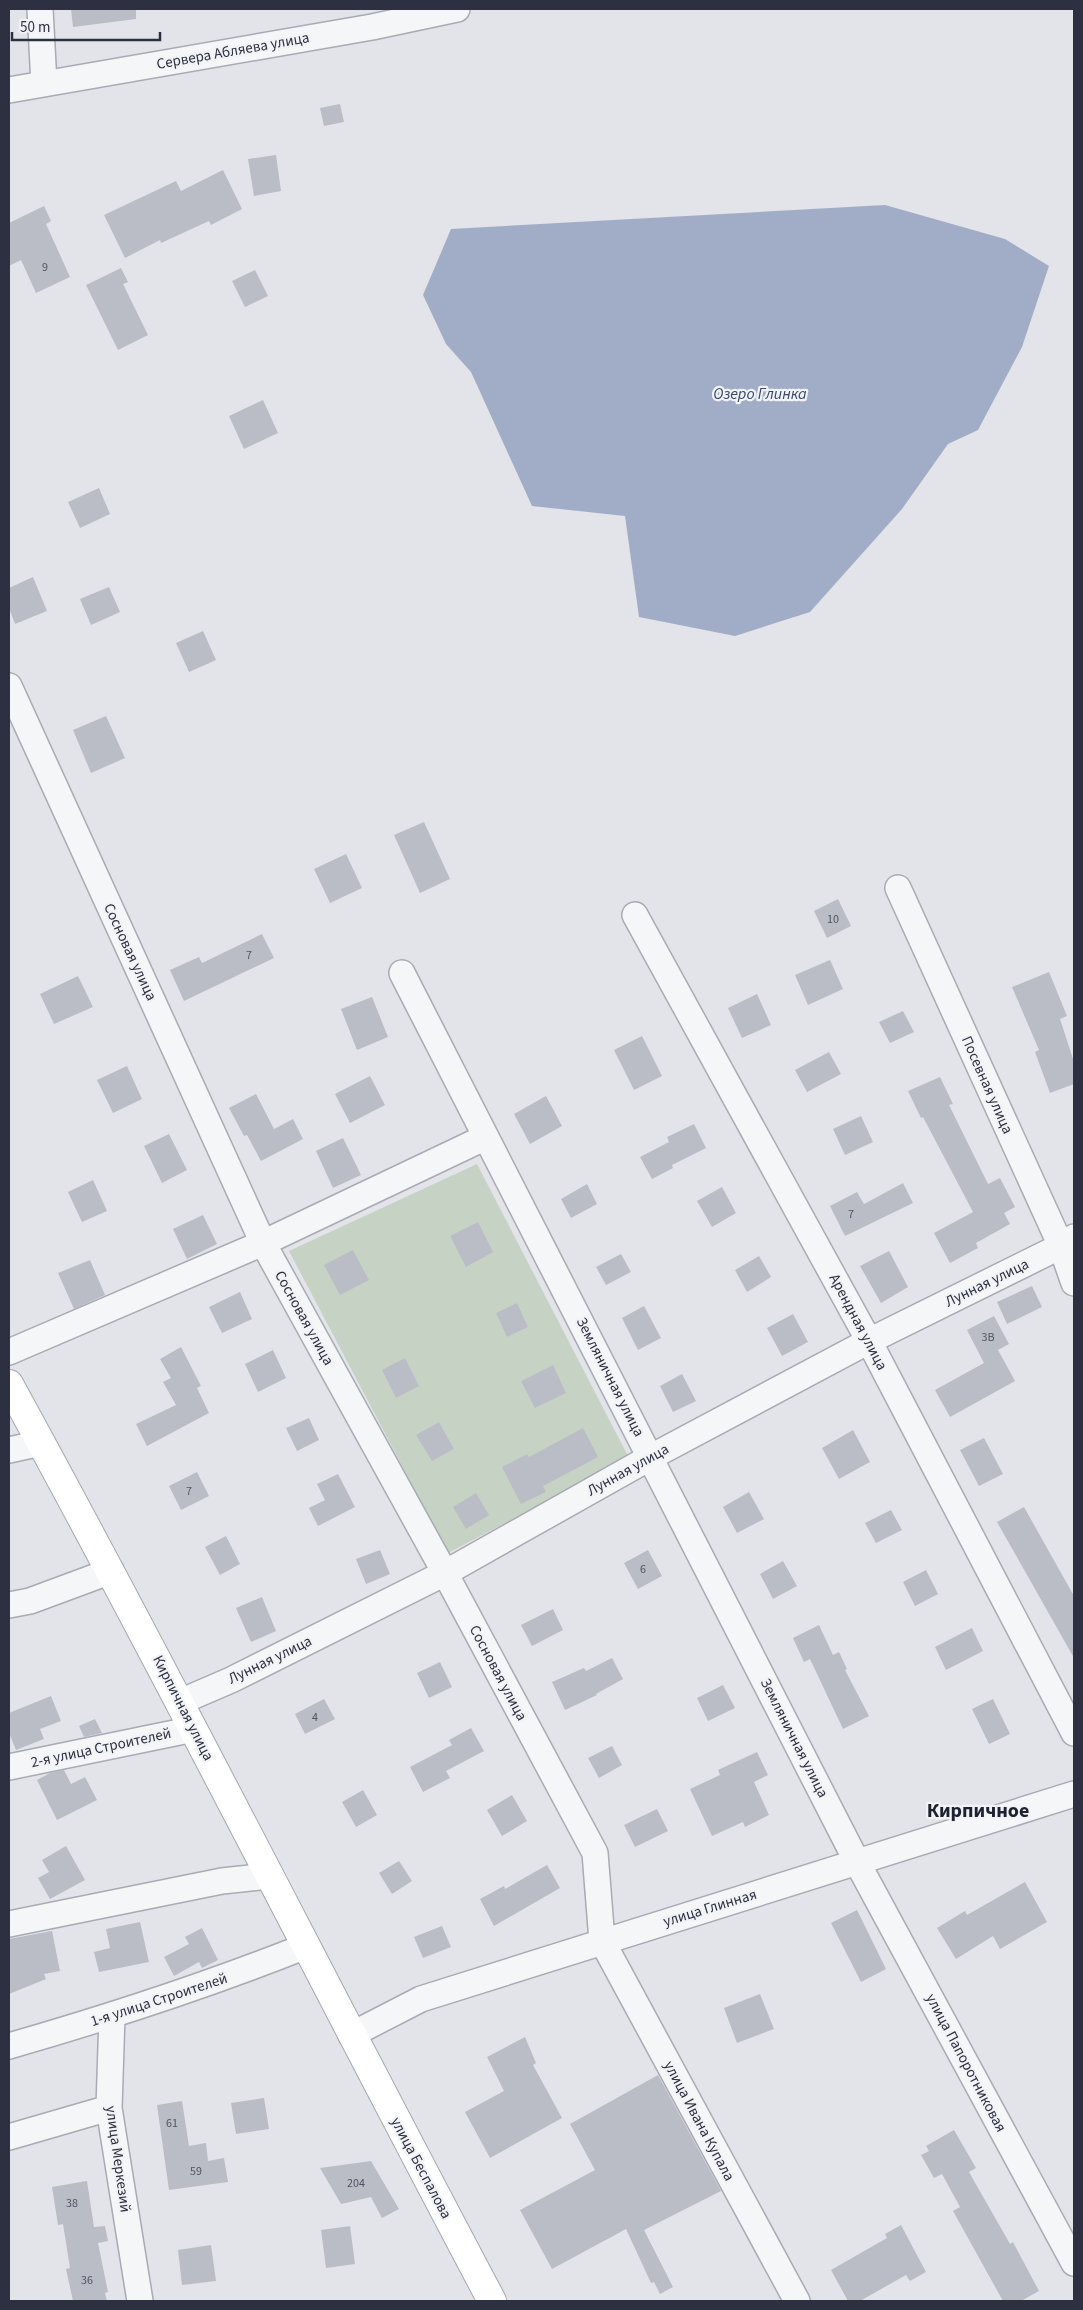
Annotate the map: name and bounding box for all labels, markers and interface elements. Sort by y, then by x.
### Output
scale bar [12,10,160,42]
text: 50 m [20,17,50,38]
street label: Сервера Абляева улица [155,27,311,75]
house number: 9 [42,259,48,276]
water label: Озеро Глинка [713,383,807,405]
street label: Сосновая улица [98,900,162,1004]
house number: 10 [827,911,839,928]
house number: 7 [246,947,252,964]
street label: Посевная улица [956,1033,1018,1137]
house number: 7 [848,1206,854,1223]
street label: Лунная улица [942,1254,1032,1312]
street label: Сосновая улица [269,1267,339,1369]
street label: Арендная улица [824,1270,892,1374]
street label: Земляничная улица [571,1314,649,1440]
house number: 3В [981,1329,995,1346]
street label: Лунная улица [583,1439,673,1501]
house number: 7 [186,1483,192,1500]
house number: 6 [640,1561,646,1578]
street label: Сосновая улица [464,1622,532,1724]
street label: Лунная улица [225,1631,315,1689]
street label: Кирпичная улица [147,1652,219,1764]
street label: Земляничная улица [755,1675,833,1801]
house number: 4 [312,1709,318,1726]
street label: 2-я улица Строителей [29,1723,173,1773]
district label: Кирпичное [927,1797,1029,1825]
street label: улица Глинная [661,1884,759,1932]
street label: 1-я улица Строителей [88,1968,230,2032]
street label: улица Папоротниковая [921,1990,1011,2136]
street label: улица Ивана Купала [658,2057,740,2185]
street label: улица Меркезий [100,2104,136,2214]
street label: улица Беспалова [385,2113,457,2223]
house number: 61 [166,2115,178,2132]
house number: 59 [190,2163,202,2180]
house number: 204 [347,2175,365,2192]
house number: 38 [66,2195,78,2212]
house number: 36 [81,2272,93,2289]

